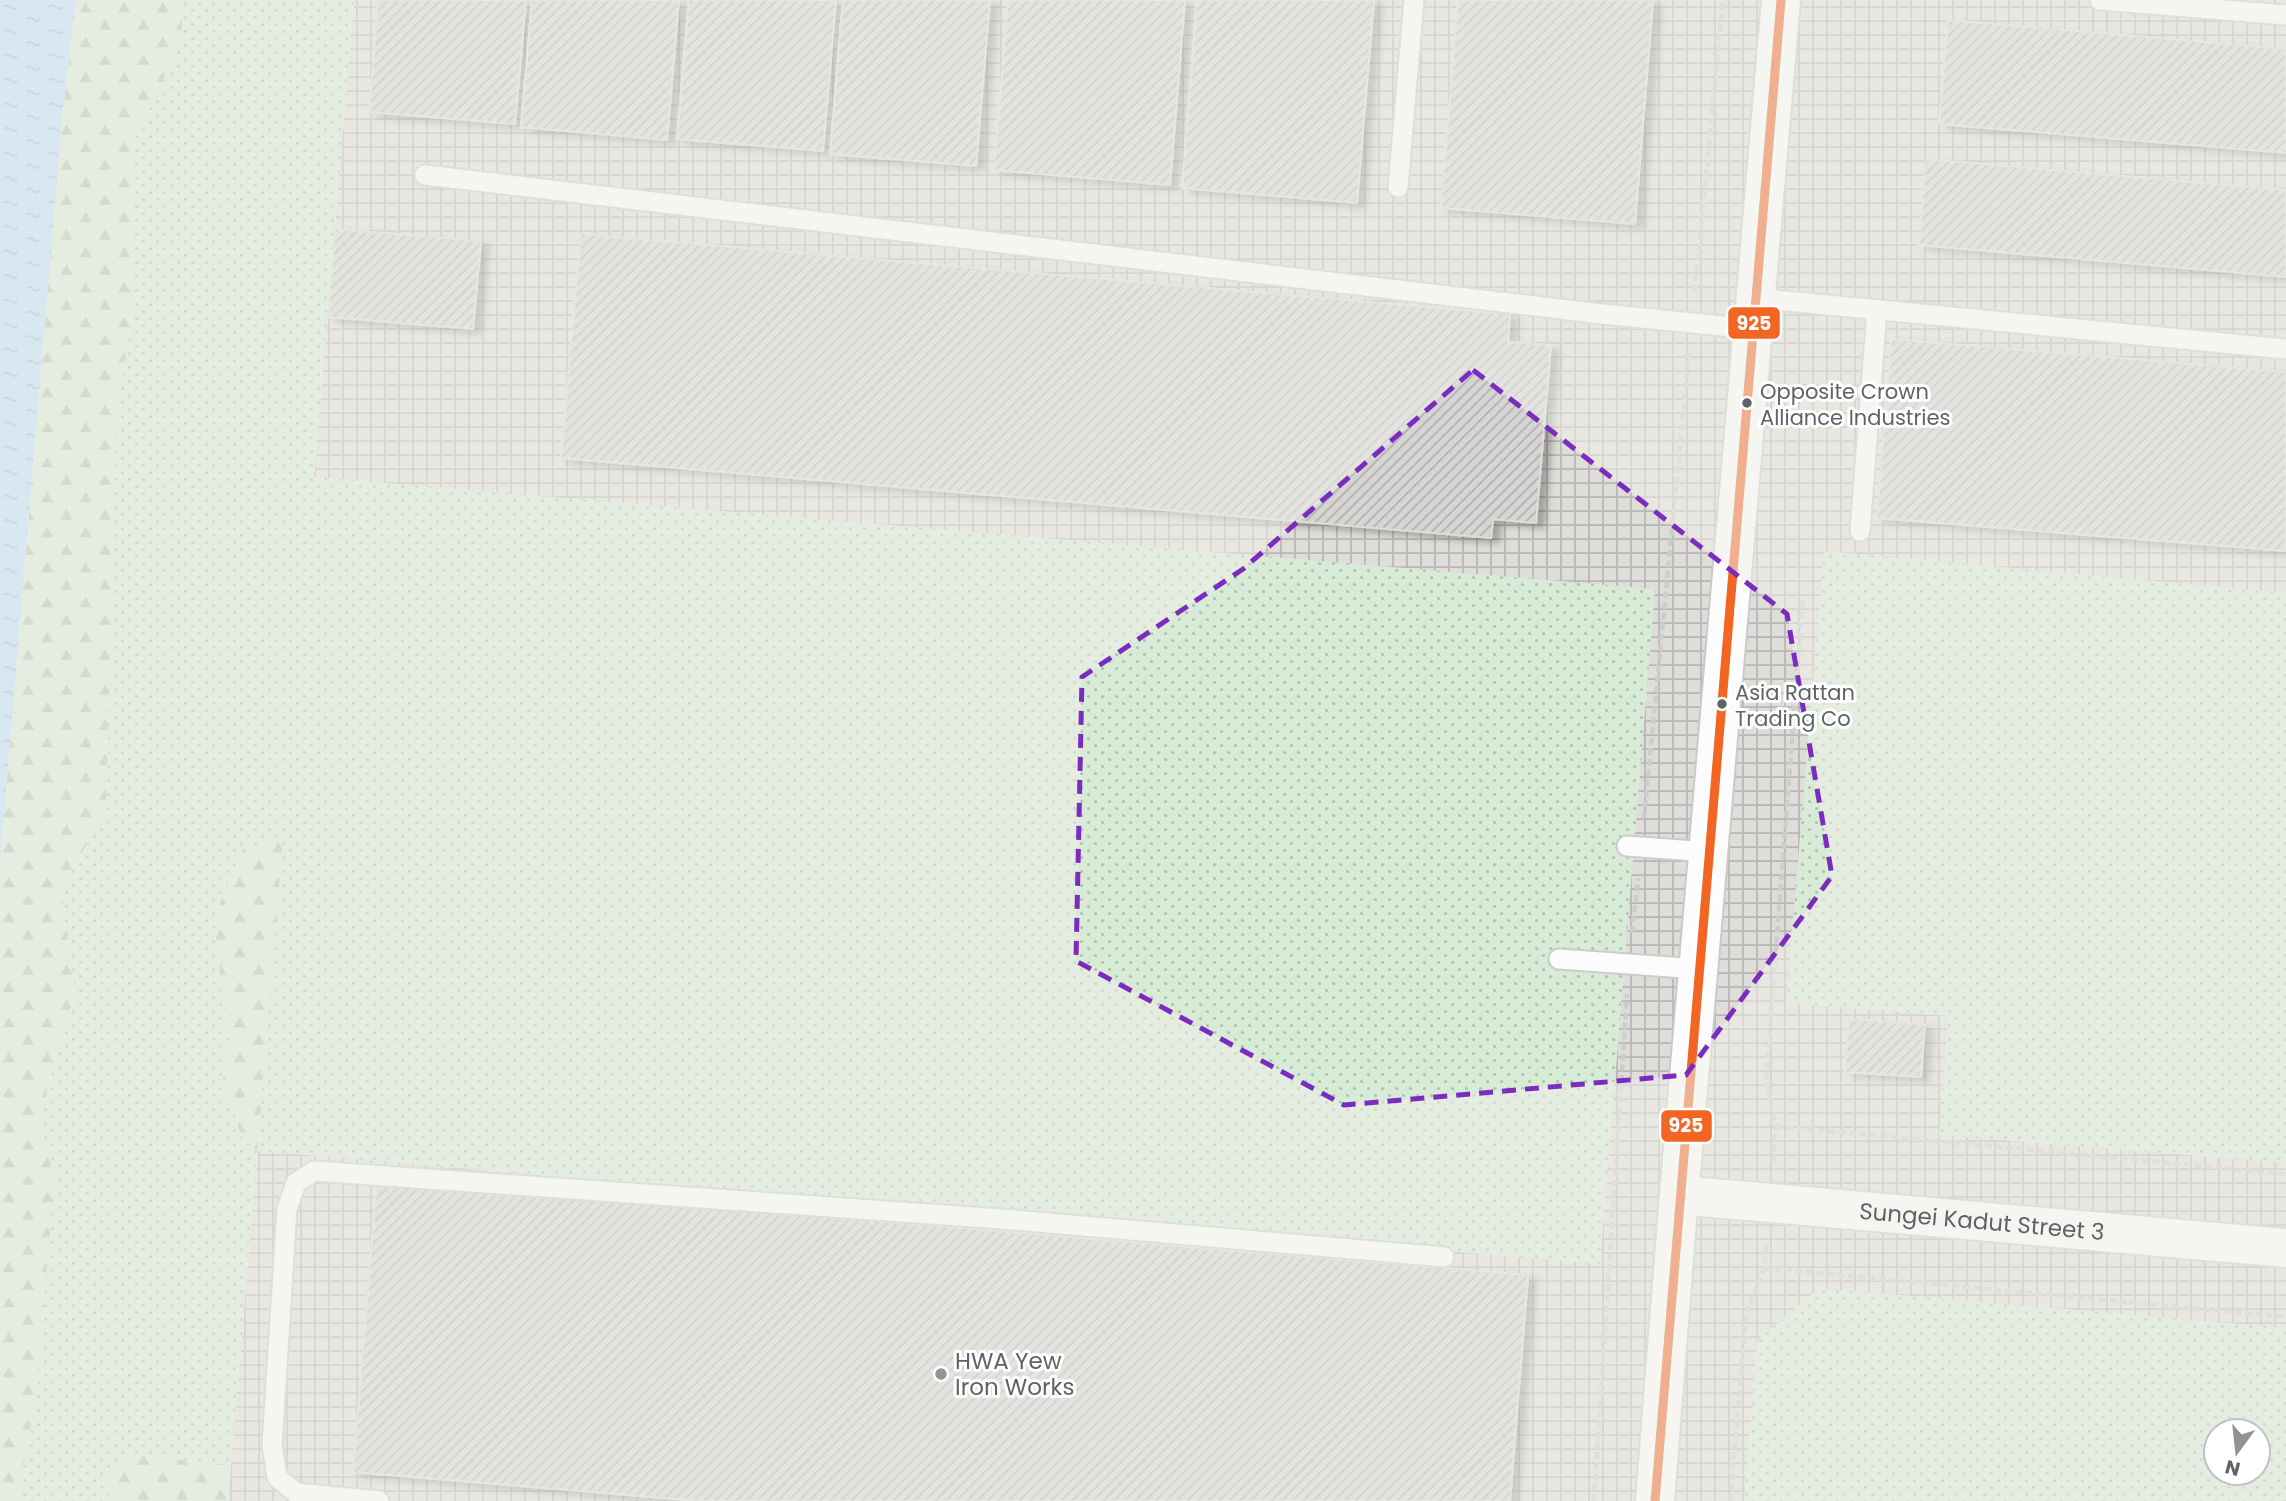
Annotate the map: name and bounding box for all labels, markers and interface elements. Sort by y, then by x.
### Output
line badge: 925 [1727,306,1781,340]
text: 925 [1737,310,1771,337]
place label: Opposite Crown Alliance Industries [1760,377,1951,432]
marker: Opposite Crown Alliance Industries [1740,396,1754,410]
place label: Asia Rattan Trading Co [1735,678,1855,733]
marker: Asia Rattan Trading Co [1715,697,1729,711]
line badge: 925 [1660,1109,1713,1143]
text: 925 [1669,1112,1703,1139]
street label: Sungei Kadut Street 3 [1858,1195,2106,1248]
place label: HWA Yew Iron Works [955,1345,1074,1403]
marker: HWA Yew Iron Works [933,1366,949,1382]
north arrow [2202,1417,2272,1487]
text: N [2222,1453,2243,1483]

